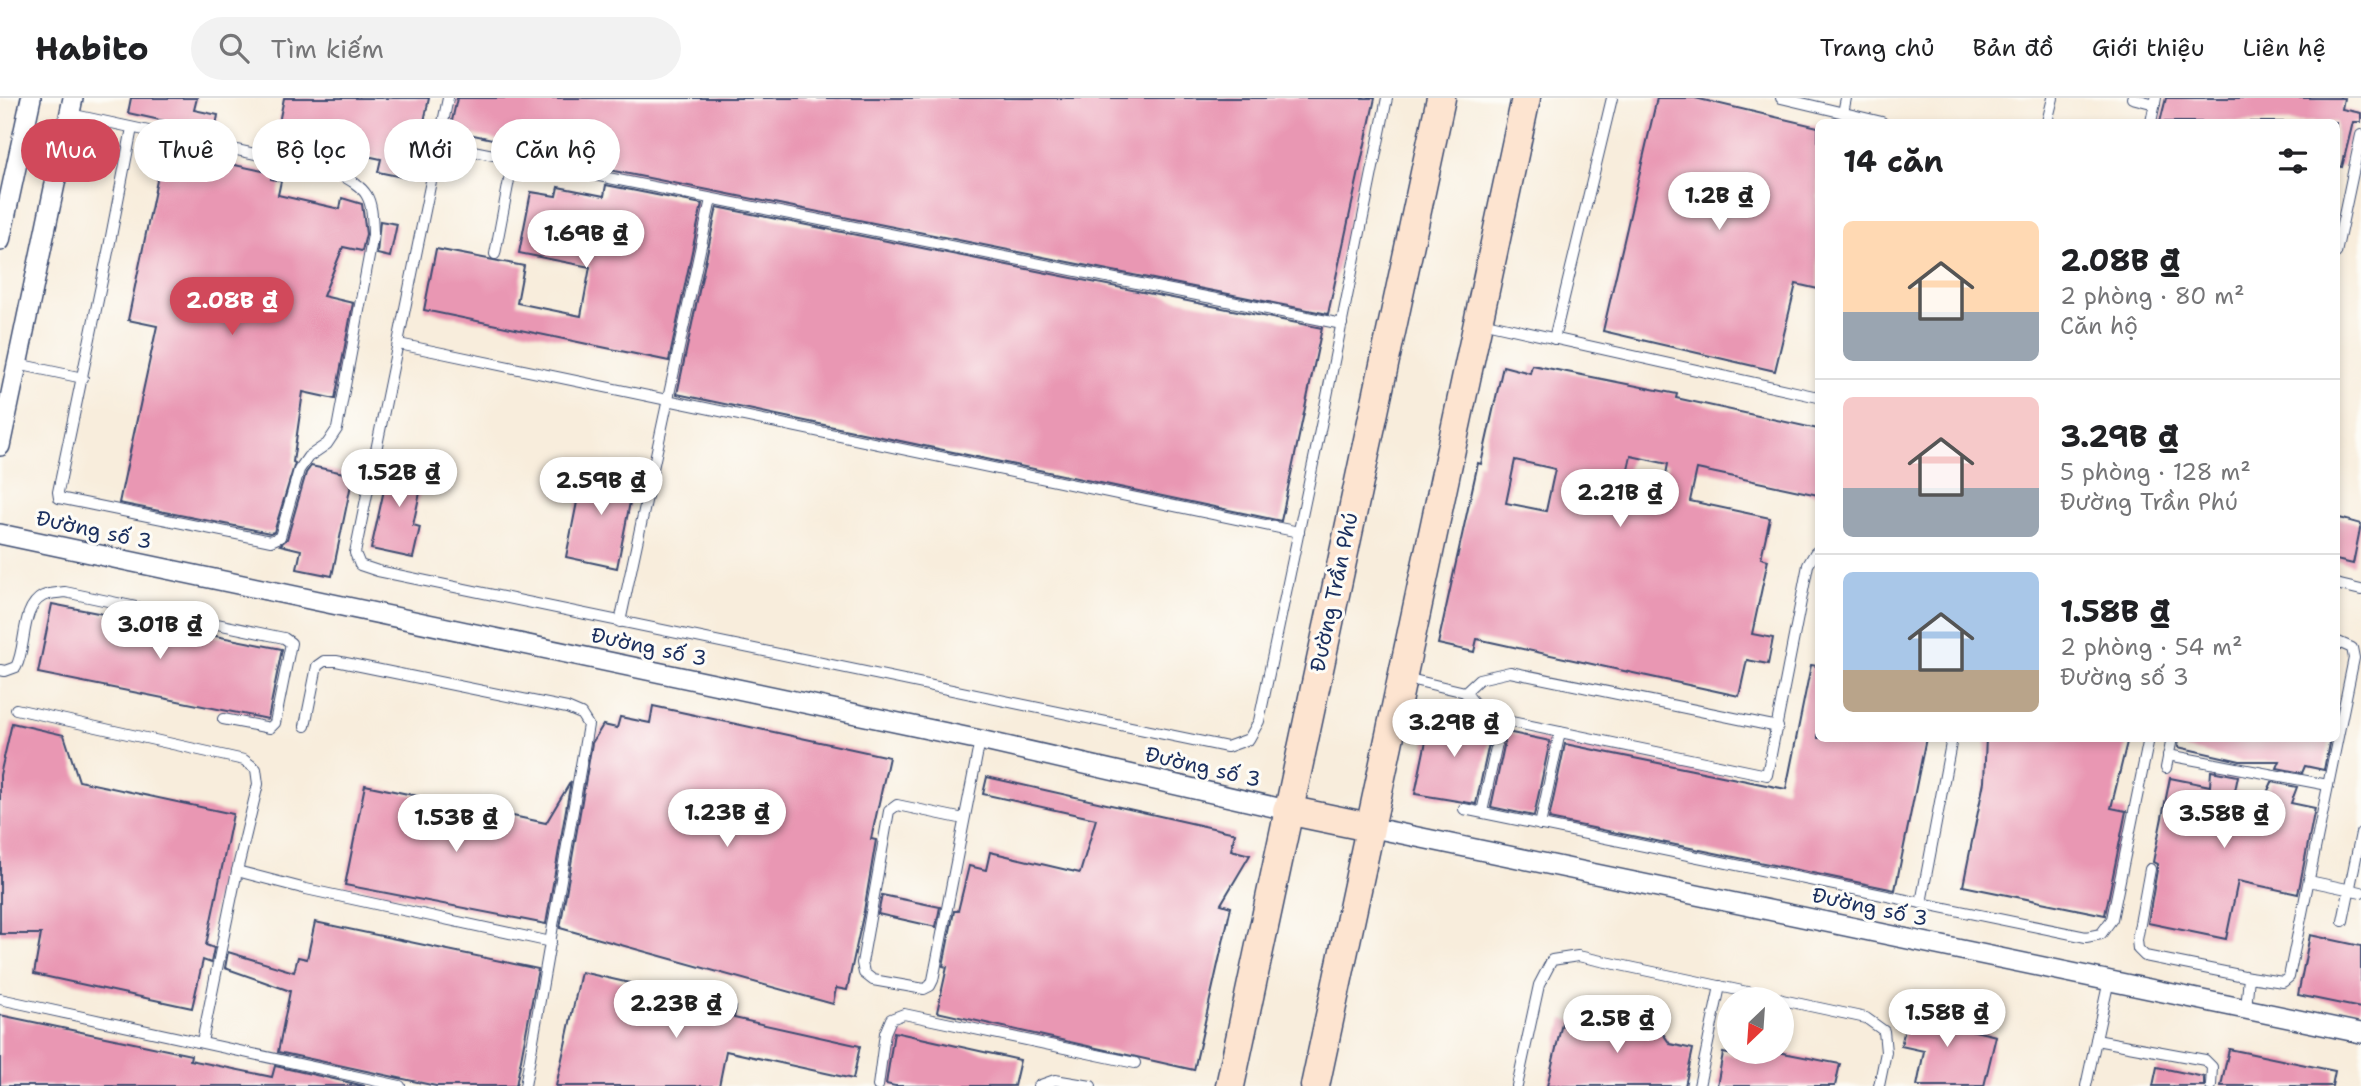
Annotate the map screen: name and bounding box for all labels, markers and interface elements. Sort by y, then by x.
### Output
search box [191,17,681,80]
text: Habito [35,26,149,71]
icon: search [215,29,253,67]
text: Tìm kiếm [271,31,384,66]
text: Trang chủ [1820,32,1935,64]
text: Bản đồ [1973,32,2054,64]
text: Giới thiệu [2092,32,2205,64]
text: Liên hệ [2243,32,2326,64]
chip: Mua [21,119,120,182]
chip: Thuê [134,119,238,182]
chip: Bộ lọc [252,119,370,182]
chip: Mới [384,119,477,182]
chip: Căn hộ [491,119,620,182]
text: 14 căn [1843,141,1944,182]
icon: filters [2274,142,2312,180]
pin: 1.2B ₫ [1662,172,1776,232]
text: 1.2B ₫ [1684,180,1754,210]
pin: 1.69B ₫ [521,211,651,270]
text: 1.69B ₫ [543,218,629,248]
text: 2.08B ₫ [2060,240,2180,281]
icon: home [1899,249,1983,333]
pin: 2.08B ₫ [167,278,297,337]
text: 2 phòng · 80 m² [2060,281,2245,311]
text: 2.08B ₫ [186,285,278,315]
text: Căn hộ [2060,311,2138,341]
text: 3.29B ₫ [2060,416,2179,457]
icon: home [1899,425,1983,509]
pin: 1.52B ₫ [334,450,464,509]
text: 1.52B ₫ [357,457,441,487]
text: 5 phòng · 128 m² [2060,457,2251,487]
pin: 2.59B ₫ [536,458,666,517]
text: 2.59B ₫ [556,465,646,495]
pin: 2.21B ₫ [1555,470,1685,529]
text: 2.21B ₫ [1577,477,1663,507]
text: Đường Trần Phú [2060,487,2238,517]
street label: Đường số 3 [34,504,154,556]
street label: Đường Trần Phú [1303,510,1365,674]
text: 1.58B ₫ [2060,591,2171,632]
icon: home [1899,600,1983,684]
pin: 3.01B ₫ [95,602,225,661]
text: 3.01B ₫ [117,609,203,639]
street label: Đường số 3 [589,621,709,673]
text: 2 phòng · 54 m² [2060,632,2243,662]
text: Đường số 3 [2060,662,2189,692]
pin: 3.29B ₫ [1389,700,1519,759]
text: 3.29B ₫ [1408,707,1500,737]
street label: Đường số 3 [1142,740,1264,794]
pin: 1.23B ₫ [662,790,792,849]
pin: 3.58B ₫ [2159,790,2289,850]
pin: 1.53B ₫ [391,794,521,854]
text: 1.23B ₫ [684,797,770,827]
text: 3.58B ₫ [2179,798,2269,828]
text: 1.53B ₫ [414,802,498,832]
street label: Đường số 3 [1810,881,1930,933]
pin: 2.23B ₫ [611,981,741,1040]
north arrow [1717,987,1794,1064]
map controls [1717,987,1794,1064]
text: 2.23B ₫ [630,988,722,1018]
pin: 1.58B ₫ [1882,990,2012,1049]
pin: 2.5B ₫ [1560,996,1674,1055]
text: 1.58B ₫ [1905,997,1989,1027]
text: 2.5B ₫ [1579,1003,1655,1033]

